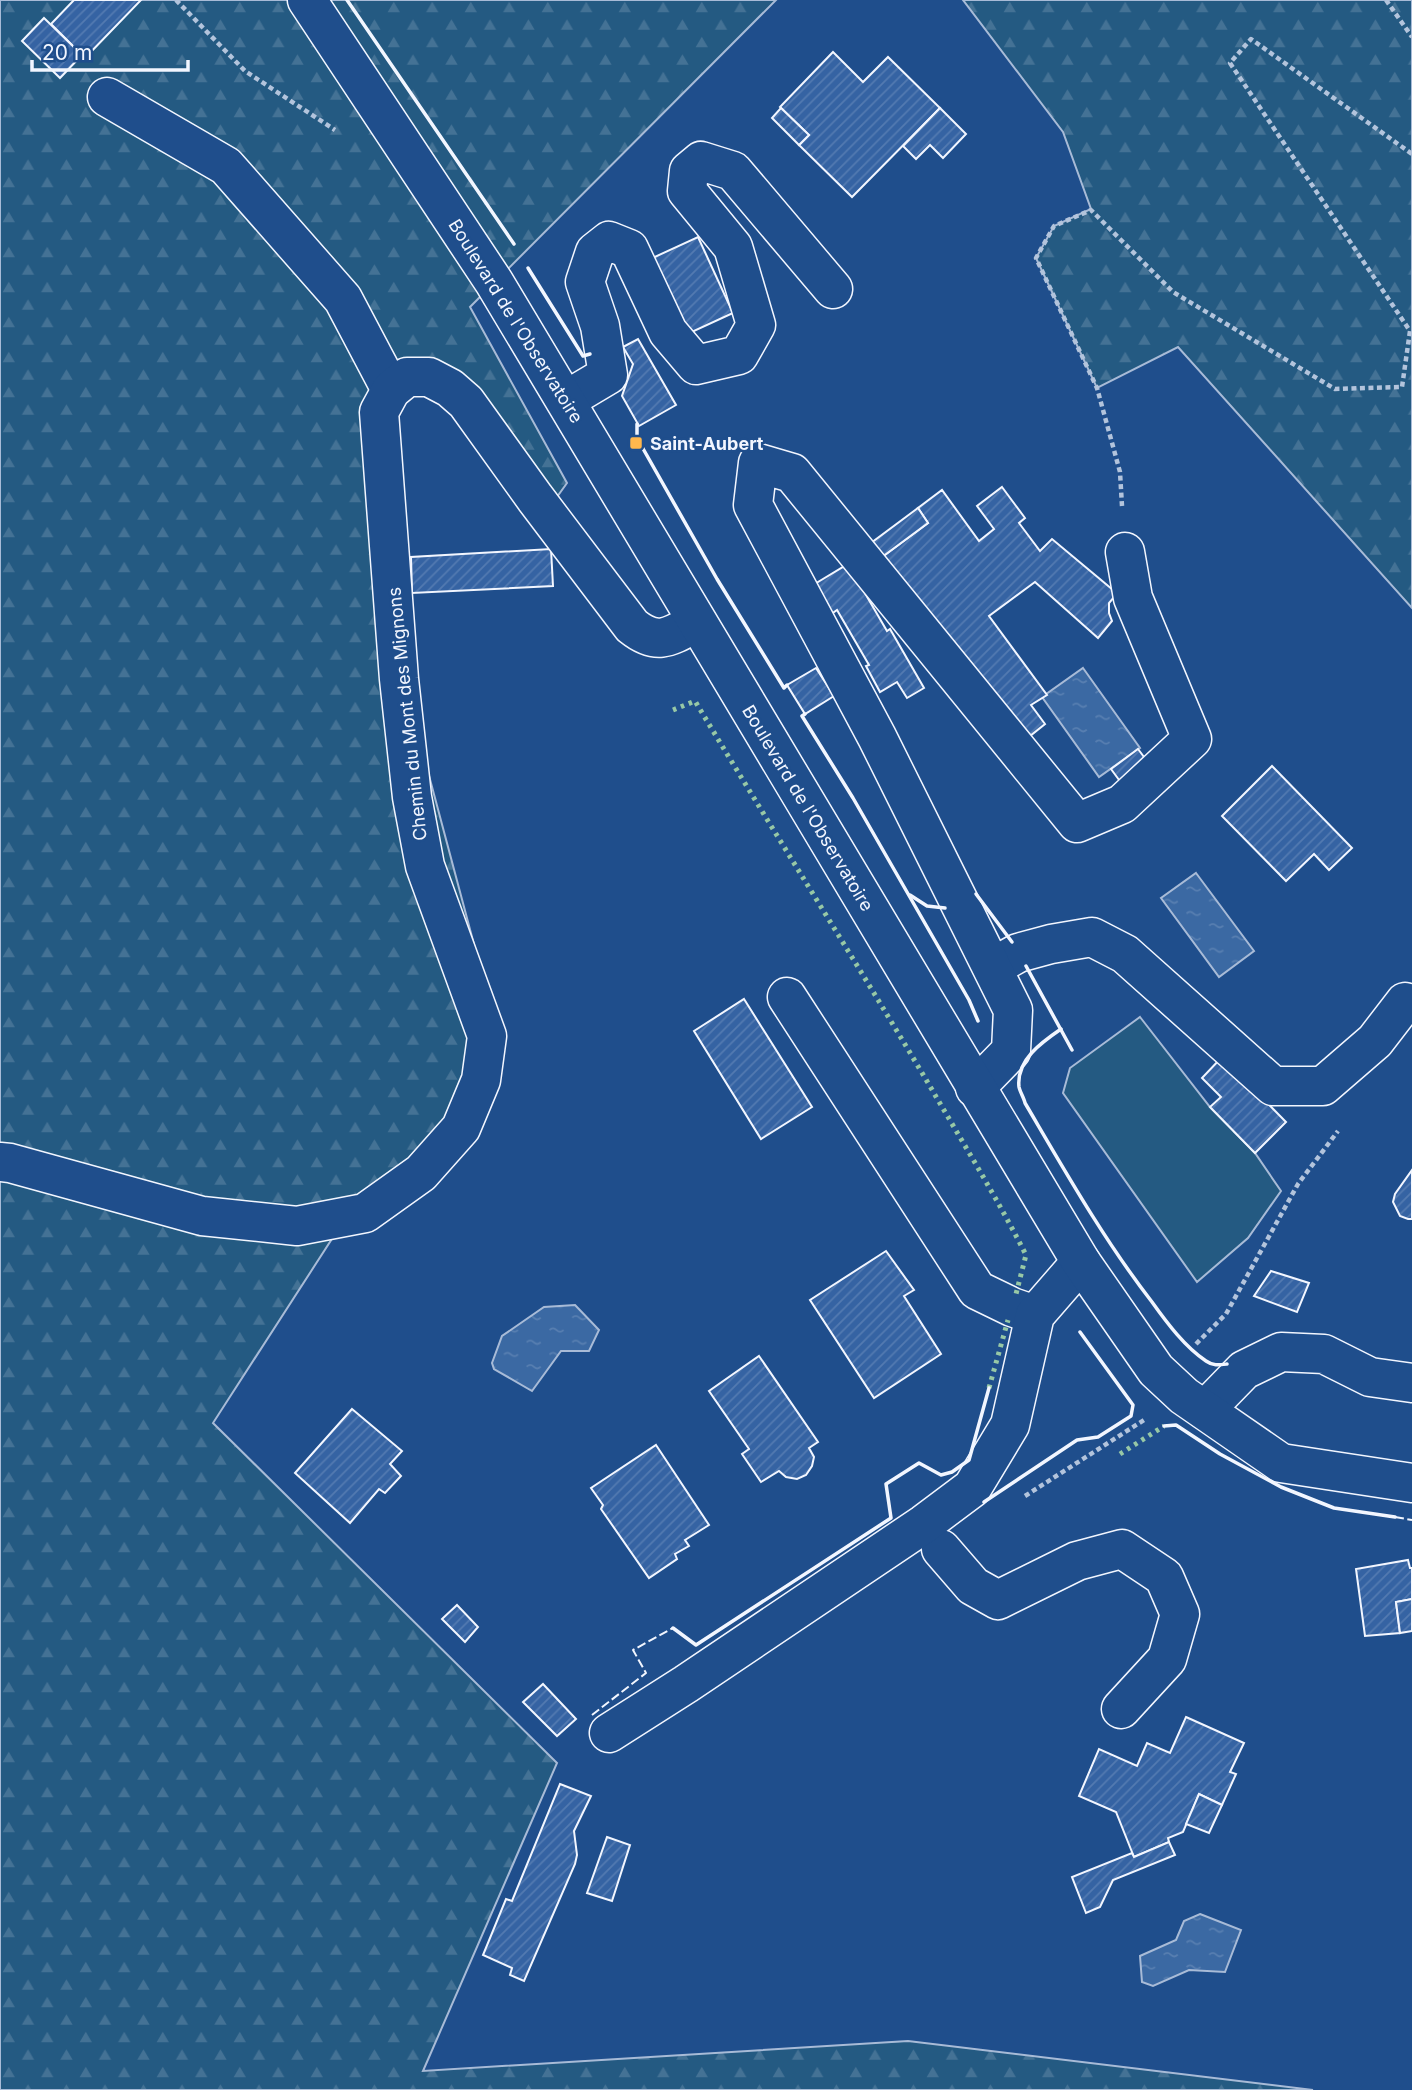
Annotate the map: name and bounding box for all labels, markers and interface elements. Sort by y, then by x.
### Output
scale bar [32,28,187,72]
text: 20 m [42,40,92,65]
street label: Boulevard de l'Observatoire [444,215,588,427]
place label: Saint-Aubert [650,433,764,454]
marker: Saint-Aubert [628,435,644,451]
street label: Chemin du Mont des Mignons [383,586,431,842]
street label: Boulevard de l'Observatoire [738,701,878,915]

